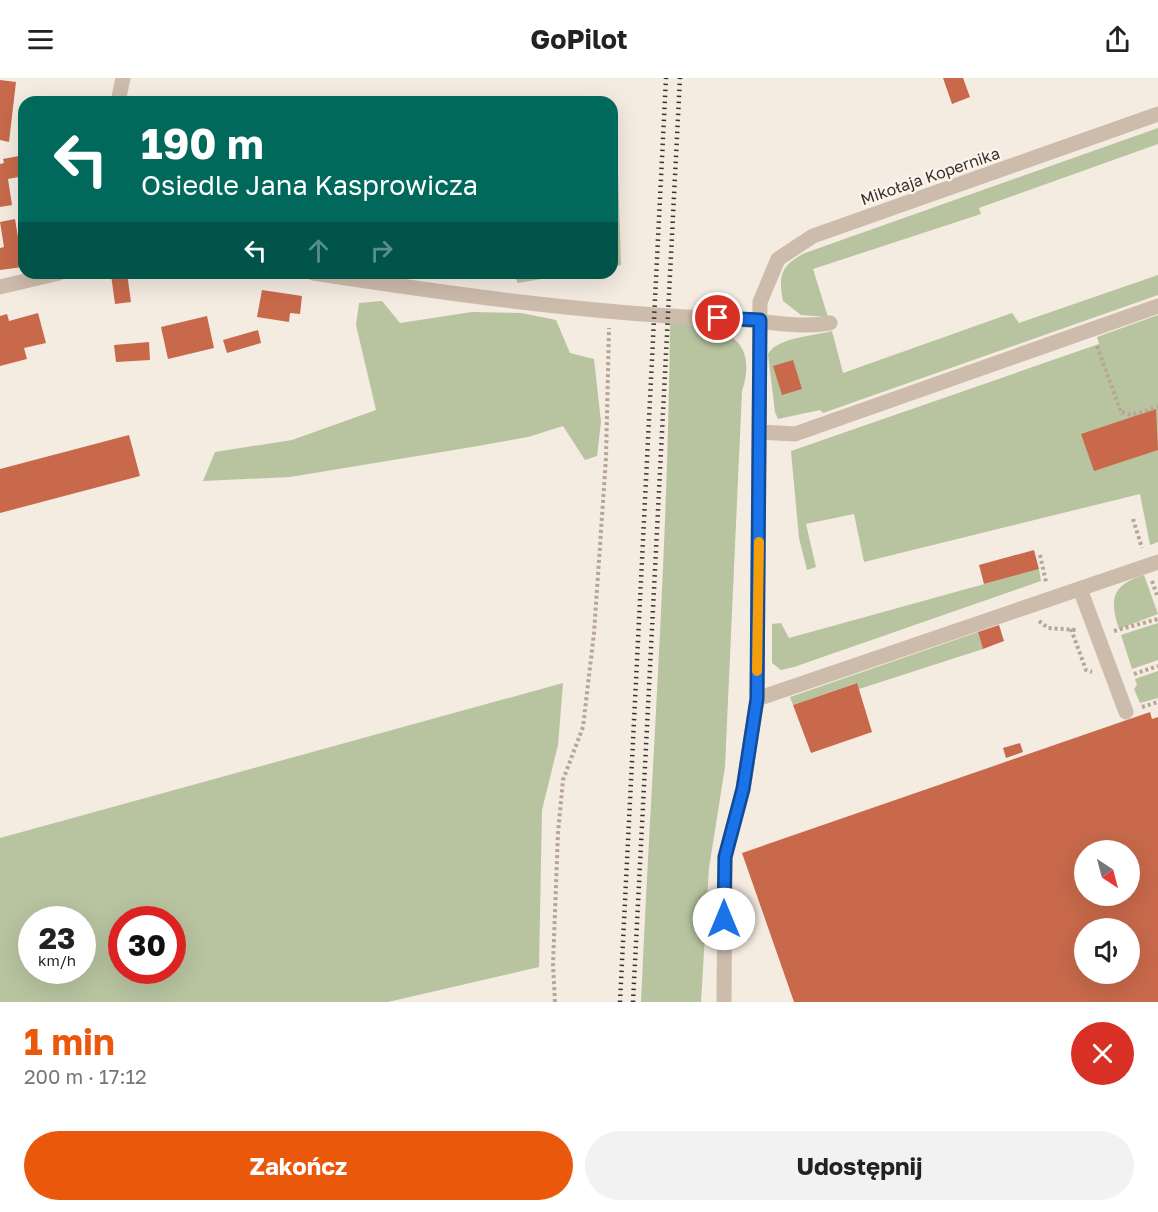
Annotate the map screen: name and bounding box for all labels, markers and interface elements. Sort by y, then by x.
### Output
icon: menu [24,23,57,56]
text: GoPilot [530,23,628,55]
icon: share [1101,23,1134,56]
text: 190 m [141,118,264,168]
icon: left [42,120,120,198]
street label: Mikołaja Kopernika [858,143,1002,209]
text: Osiedle Jana Kasprowicza [141,169,478,201]
icon: left [239,234,272,267]
icon: ahead [302,234,335,267]
icon: right [365,234,398,267]
pin [692,292,743,343]
icon: arrive [701,301,734,334]
north arrow [1074,840,1140,906]
map controls [1074,840,1140,984]
position arrow [692,887,756,951]
speed limit sign: 30 [108,906,186,984]
button: sound [1074,918,1140,984]
text: 23 [39,920,75,956]
text: km/h [38,951,76,969]
text: 1 min [24,1020,115,1063]
button: close [1071,1022,1134,1085]
text: 200 m · 17:12 [24,1064,147,1088]
button: Zakończ [24,1131,573,1200]
button: Udostępnij [585,1131,1134,1200]

